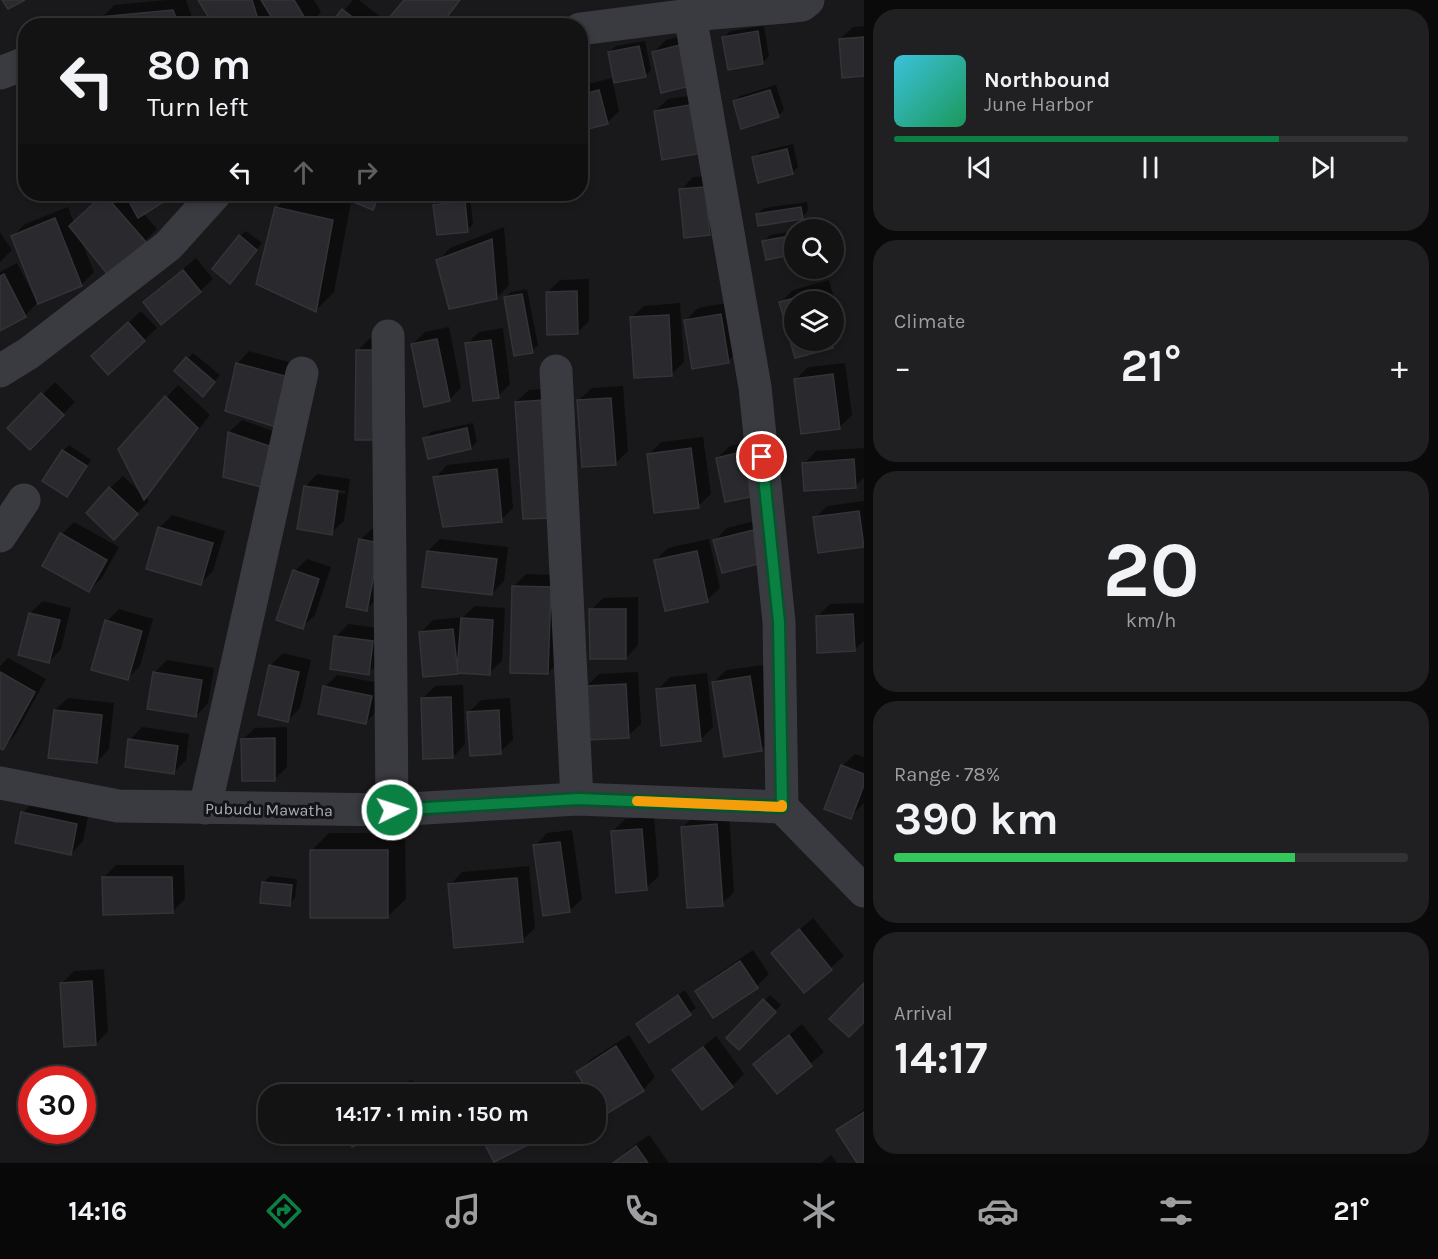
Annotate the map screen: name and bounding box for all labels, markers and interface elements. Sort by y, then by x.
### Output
text: 80 m [147,40,251,90]
icon: left [48,42,126,120]
text: Northbound [984,67,1110,93]
text: Turn left [147,91,248,123]
text: June Harbor [984,93,1093,116]
icon: previous [963,151,996,184]
icon: pause [1134,151,1167,184]
icon: next [1306,151,1339,184]
icon: left [224,156,257,189]
icon: ahead [287,156,320,189]
icon: right [350,156,383,189]
map controls [784,219,844,351]
button: search [784,219,844,279]
button: layers [784,291,844,351]
text: Climate [894,310,965,333]
text: 21° [1121,340,1181,392]
text: − [894,348,911,386]
text: + [1391,348,1408,386]
pin [736,431,787,482]
icon: arrive [745,440,778,473]
text: 20 [1103,524,1199,616]
text: km/h [1126,609,1176,632]
text: Range · 78% [894,763,1000,786]
position arrow [360,778,424,842]
text: 390 km [894,793,1059,845]
street label: Pubudu Mawatha [205,799,333,820]
text: Arrival [894,1002,953,1025]
text: 14:17 [894,1032,987,1084]
speed limit sign: 30 [18,1066,96,1144]
text: 14:17 · 1 min · 150 m [335,1101,529,1127]
icon: directions [263,1190,305,1232]
icon: music [442,1190,484,1232]
icon: phone [620,1190,662,1232]
icon: climate [798,1190,840,1232]
icon: car [977,1190,1019,1232]
icon: filters [1155,1190,1197,1232]
text: 14:16 [68,1195,127,1227]
text: 21° [1333,1195,1370,1227]

